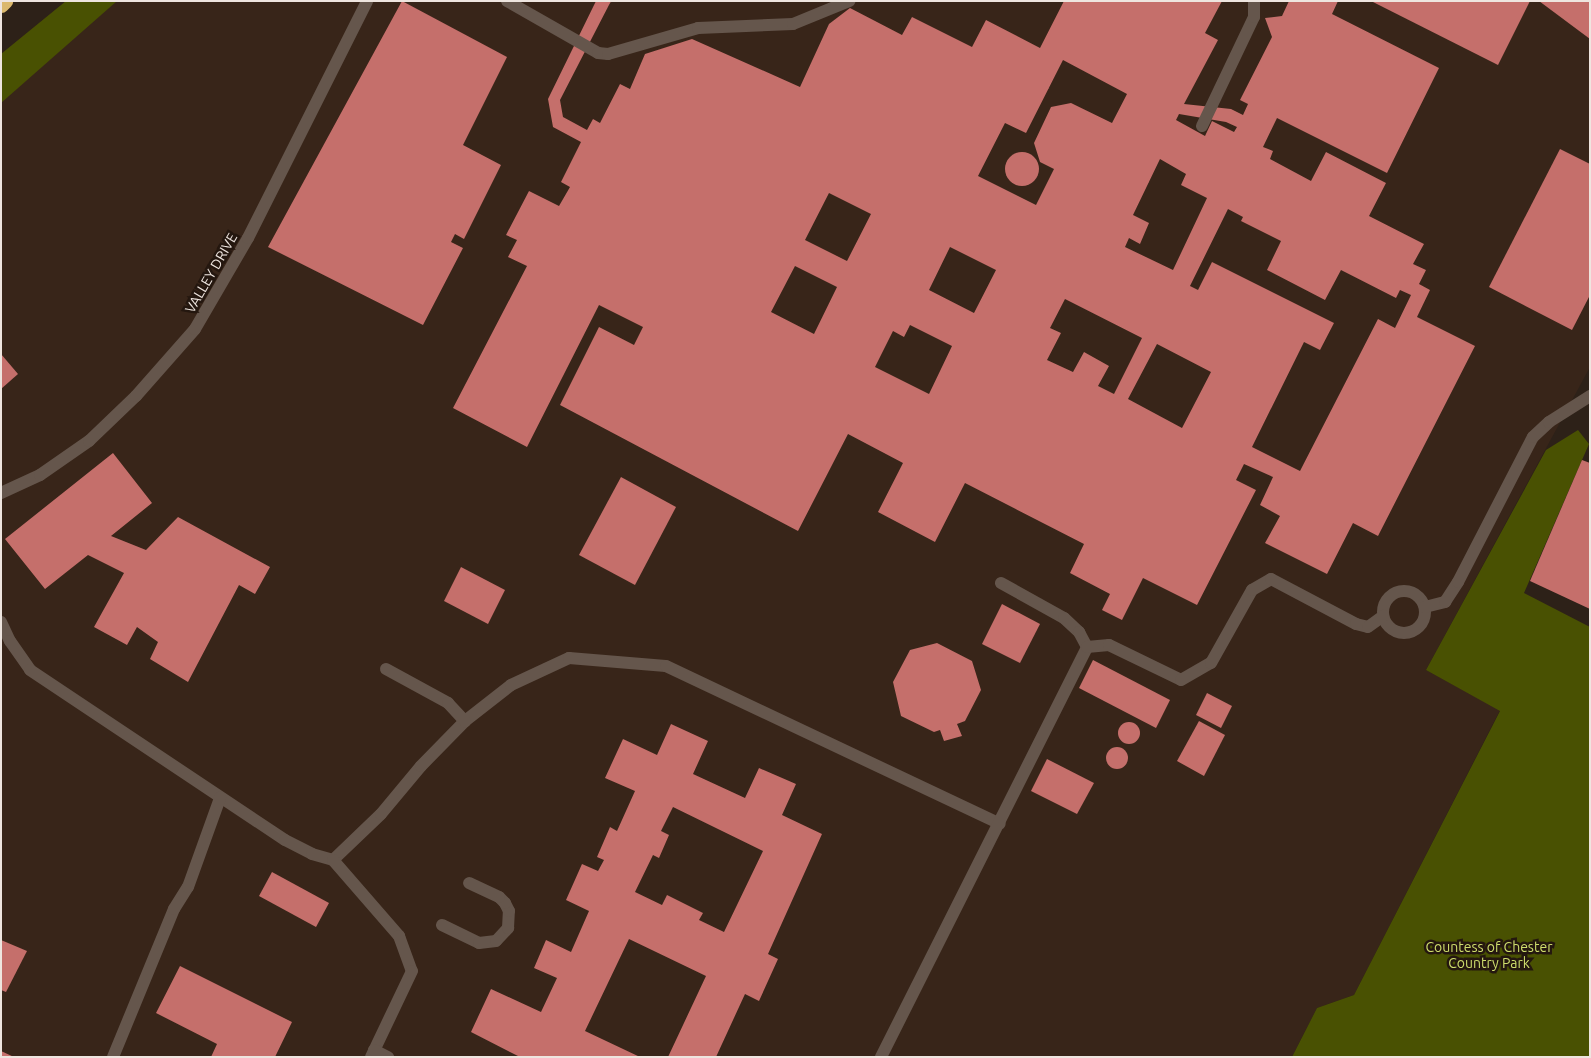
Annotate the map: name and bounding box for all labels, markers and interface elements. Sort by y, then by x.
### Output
street label: VALLEY DRIVE [181,230,241,316]
park label: Countess of Chester Country Park [1426,939,1552,972]

